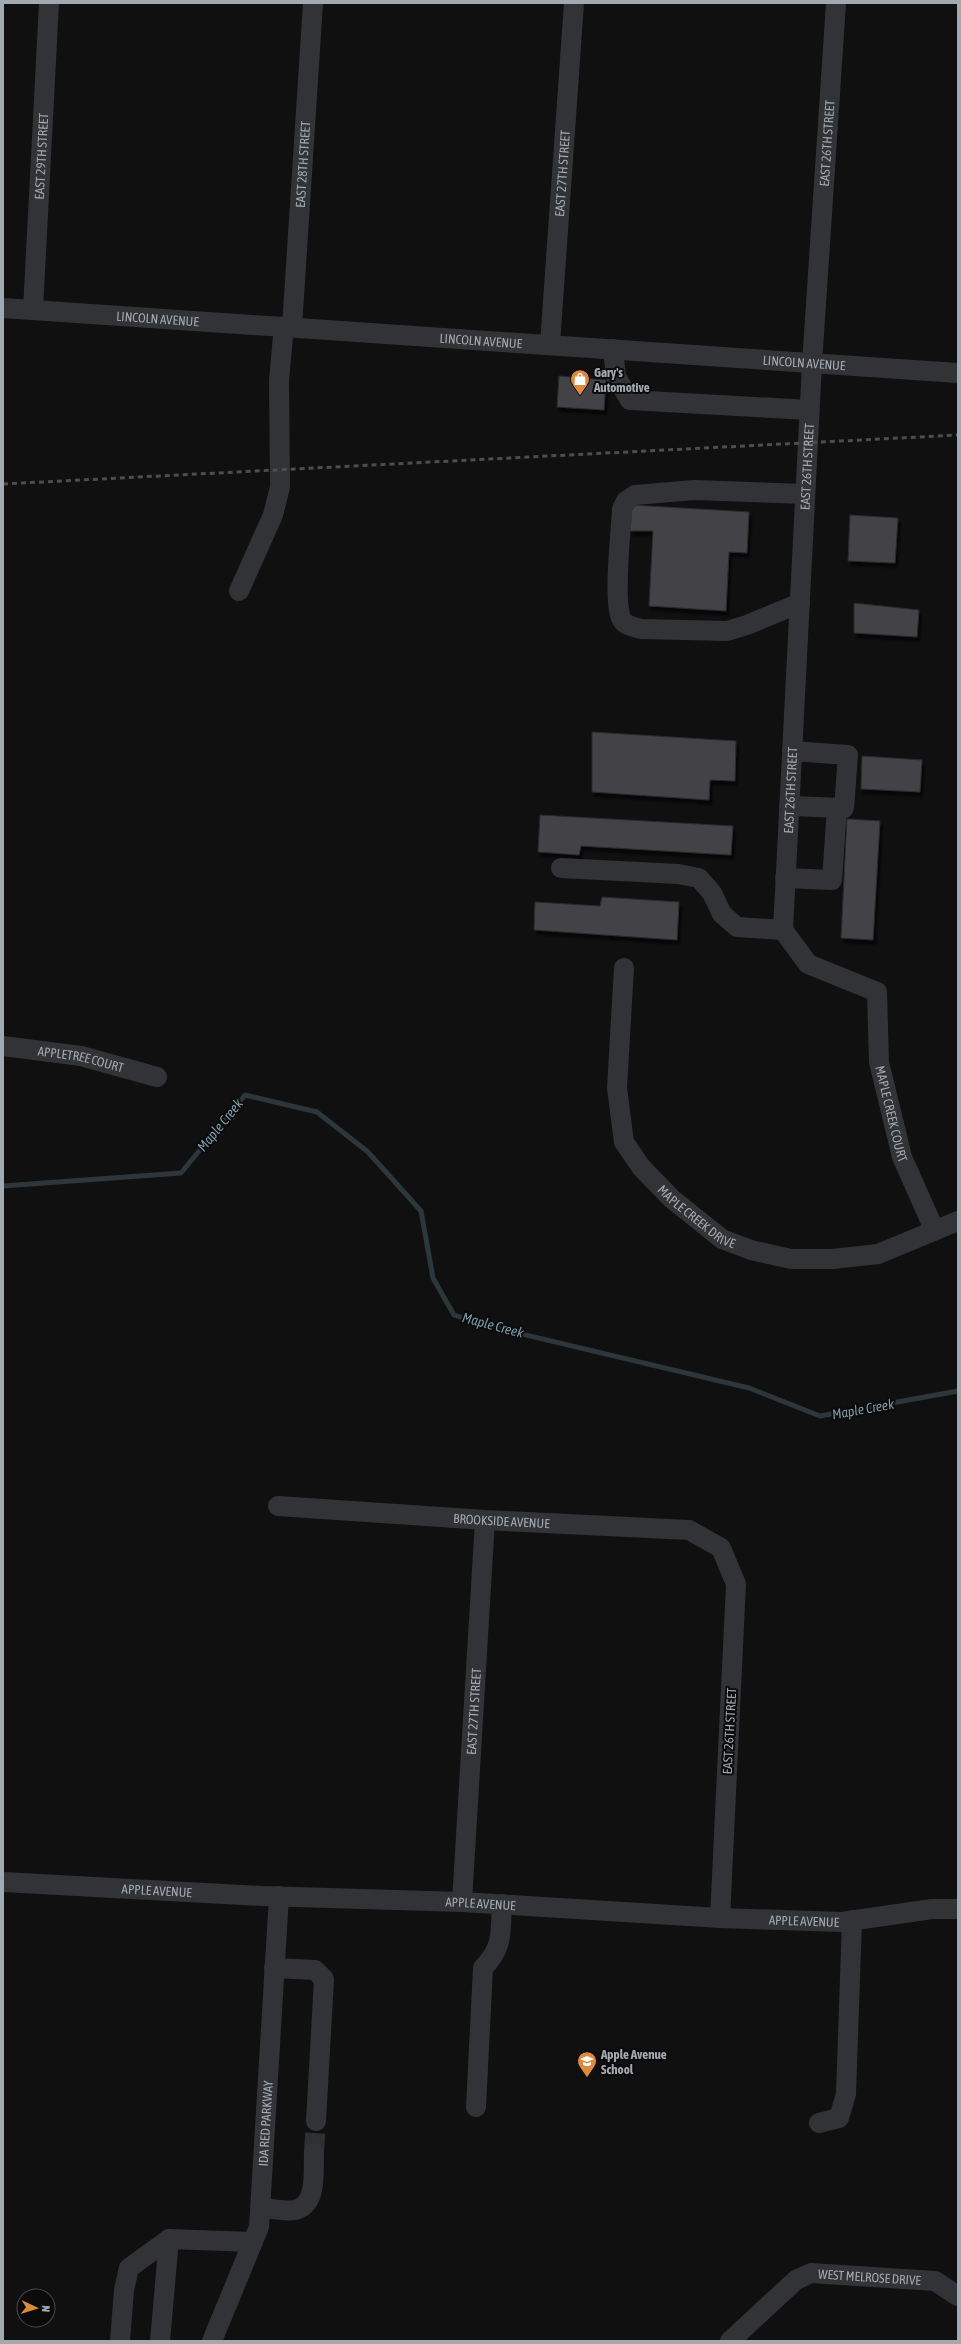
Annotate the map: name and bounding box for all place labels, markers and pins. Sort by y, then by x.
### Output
place label: Gary's Automotive [593,365,650,395]
shop icon: Gary's Automotive [569,368,591,396]
place label: Apple Avenue School [600,2047,667,2077]
school or university icon: Apple Avenue School [576,2050,598,2078]

